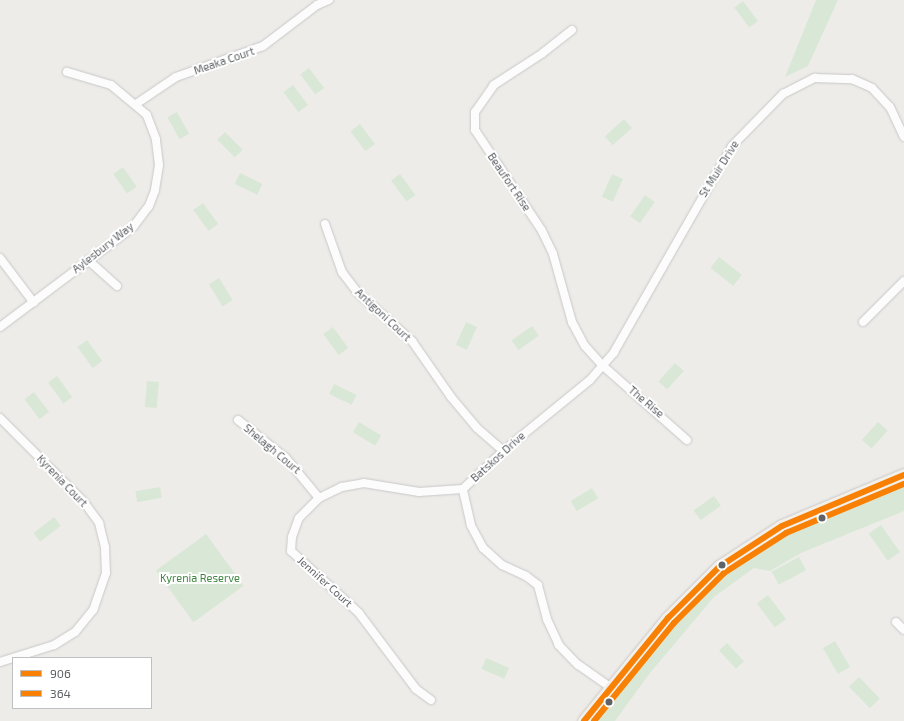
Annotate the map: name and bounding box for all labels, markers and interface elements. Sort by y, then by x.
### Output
street label: Meaka Court [192,44,256,78]
street label: St Muir Drive [696,138,742,200]
street label: Beaufort Rise [485,150,533,214]
street label: Aylesbury Way [70,220,136,276]
street label: Antigoni Court [352,286,414,344]
street label: The Rise [626,383,666,421]
street label: Shelagh Court [241,421,303,477]
street label: Batskos Drive [468,429,528,485]
street label: Kyrenia Court [34,452,90,510]
unlabelled marker [817,513,827,523]
street label: Jennifer Court [295,554,355,610]
unlabelled marker [717,560,727,570]
park label: Kyrenia Reserve [160,571,240,585]
legend [12,657,152,709]
text: 906 [50,666,71,680]
text: 364 [50,686,71,700]
unlabelled marker [604,697,614,707]

